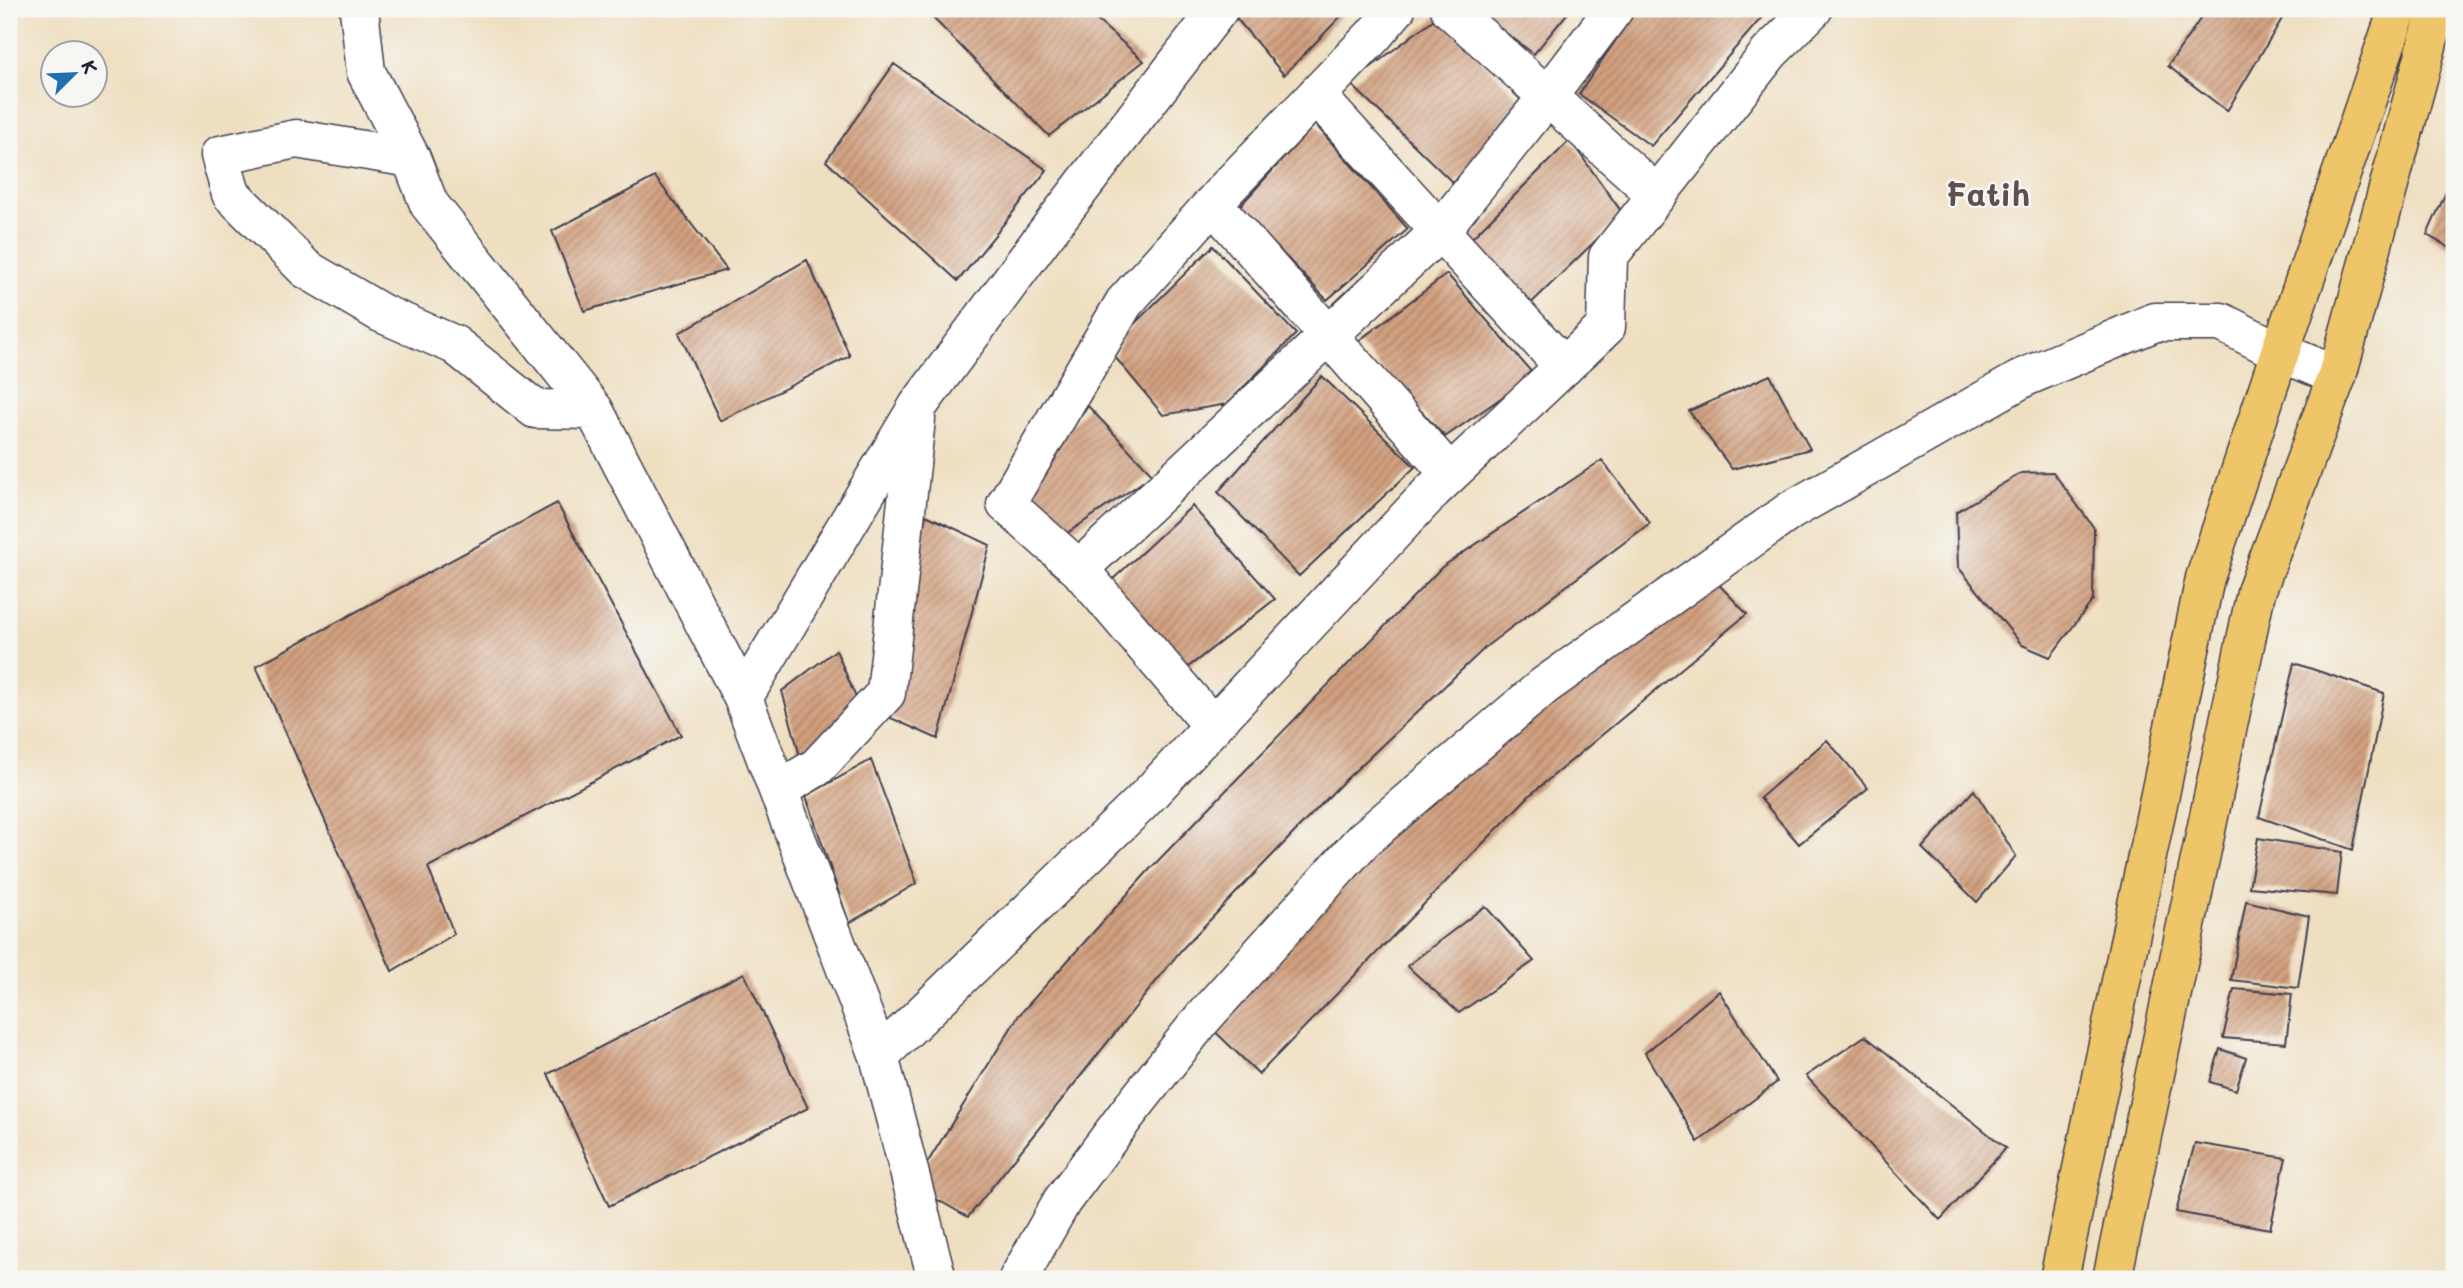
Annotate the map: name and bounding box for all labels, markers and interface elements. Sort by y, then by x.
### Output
north arrow [38,38,108,108]
text: K [76,56,104,78]
district label: Fatih [1946,172,2030,214]

